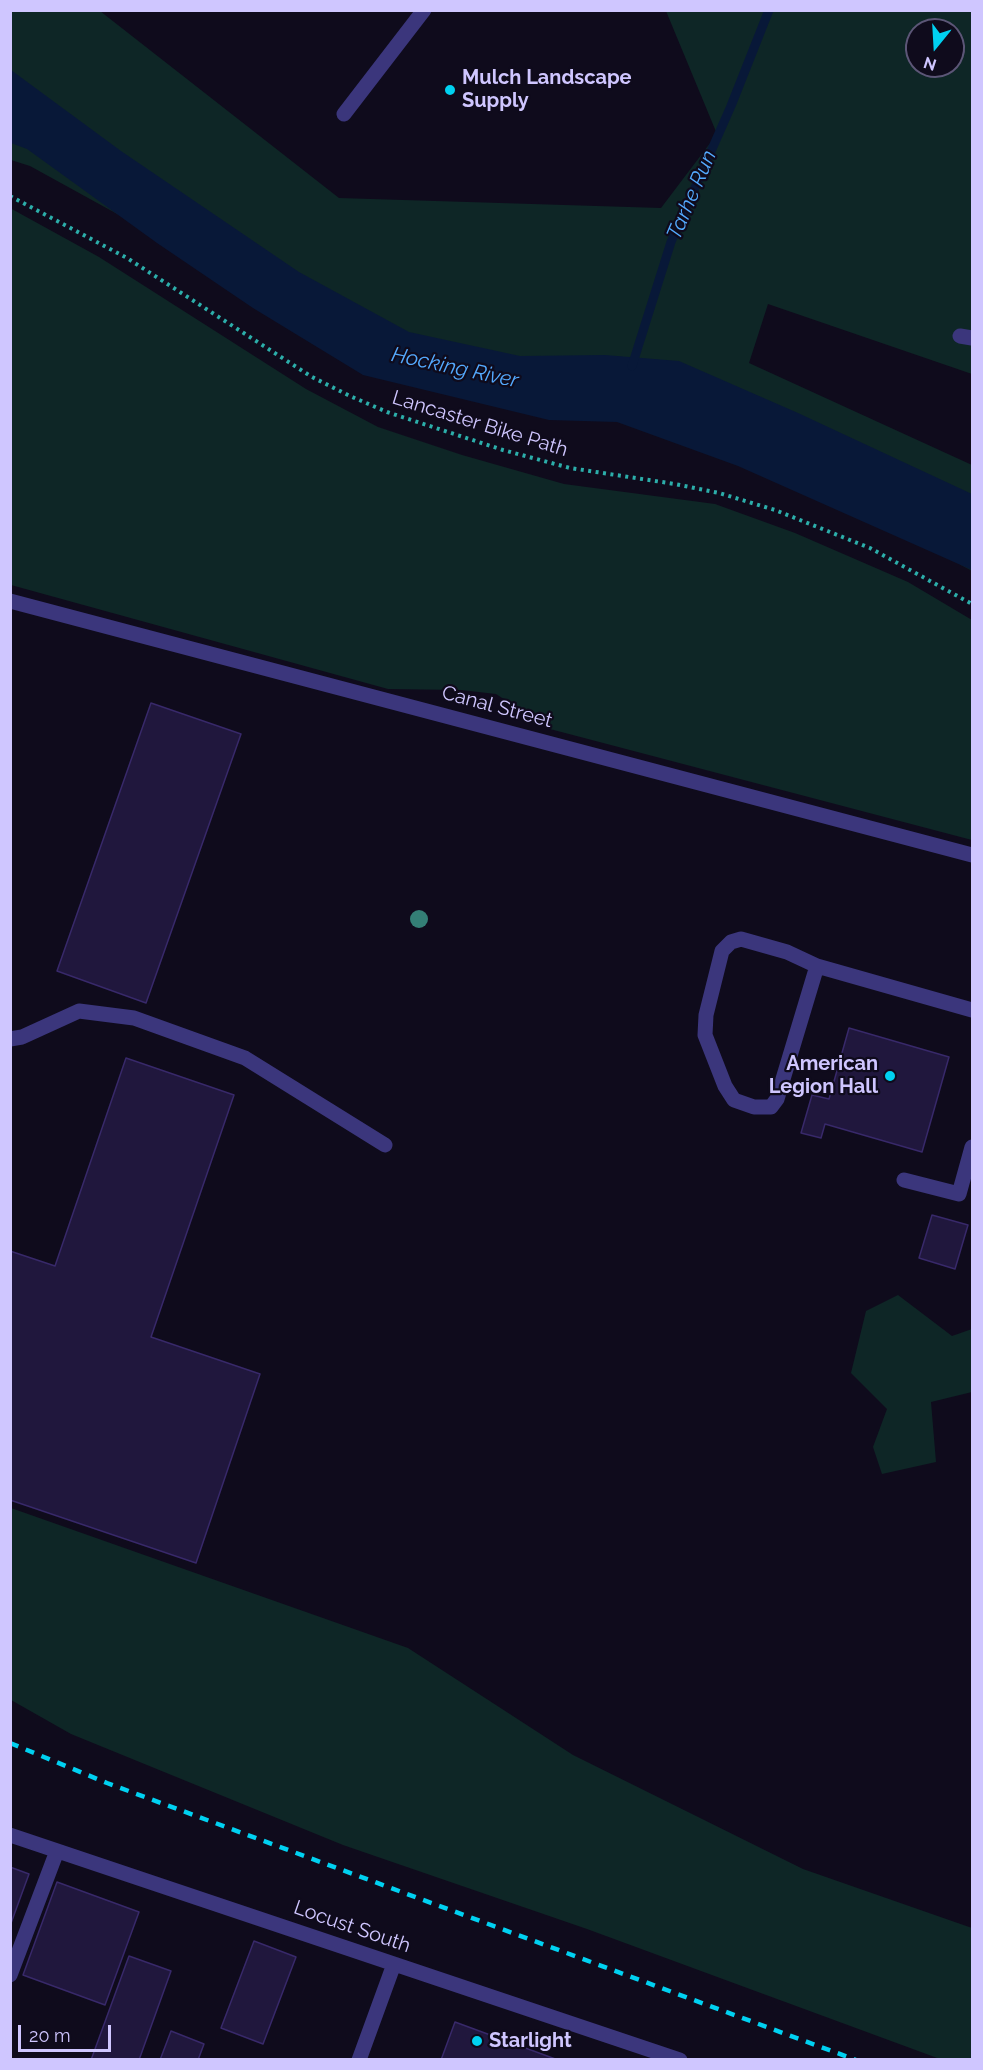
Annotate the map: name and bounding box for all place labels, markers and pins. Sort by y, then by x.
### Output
place label: Mulch Landscape Supply [462,66,632,113]
marker: Mulch Landscape Supply [443,83,457,97]
place label: American Legion Hall [769,1052,878,1099]
marker: American Legion Hall [883,1069,897,1083]
place label: Starlight [489,2029,572,2053]
marker: Starlight [470,2034,484,2048]

